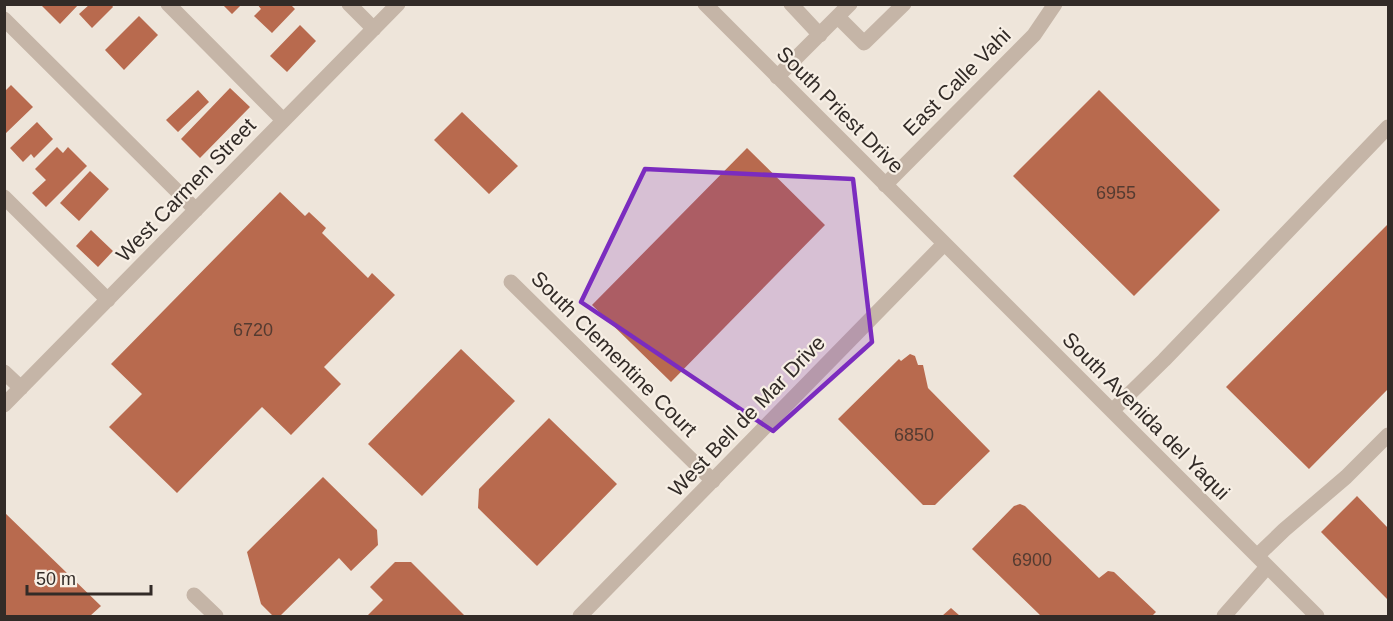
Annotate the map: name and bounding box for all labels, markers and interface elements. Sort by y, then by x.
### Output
street label: East Calle Vahi [898,23,1015,140]
street label: South Priest Drive [772,42,908,178]
street label: West Carmen Street [111,113,260,266]
house number: 6955 [1096,183,1136,203]
street label: South Clementine Court [527,266,702,441]
house number: 6720 [233,320,273,340]
street label: South Avenida del Yaqui [1058,327,1235,504]
street label: West Bell de Mar Drive [664,331,829,501]
house number: 6850 [894,425,934,445]
house number: 6900 [1012,550,1052,570]
scale bar [27,558,152,596]
text: 50 m [36,569,76,589]

